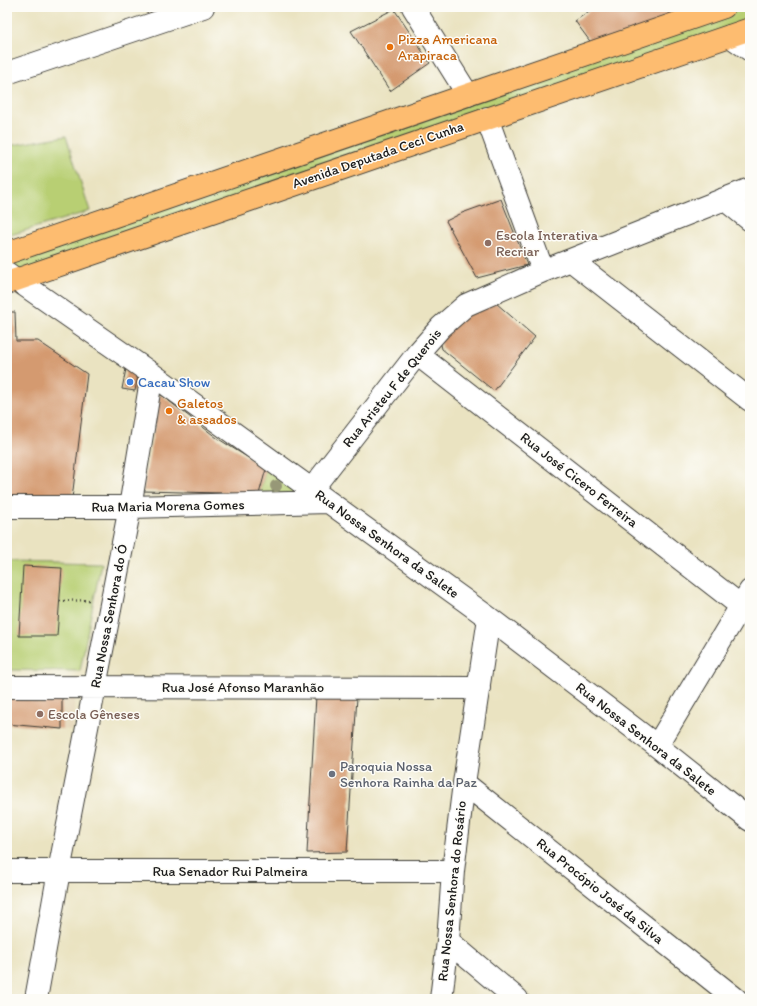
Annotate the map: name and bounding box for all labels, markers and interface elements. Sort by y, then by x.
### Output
place label: Pizza Americana Arapiraca [398,31,498,64]
marker: Pizza Americana Arapiraca [385,42,395,52]
street label: Avenida Deputada Ceci Cunha [290,118,466,192]
place label: Escola Interativa Recriar [496,227,599,260]
marker: Escola Interativa Recriar [483,238,493,248]
street label: Rua Aristeu F de Querois [339,325,445,451]
place label: Cacau Show [138,374,211,391]
marker: Cacau Show [125,377,135,387]
place label: Galetos & assados [177,395,237,428]
marker: Galetos & assados [164,406,174,416]
street label: Rua José Cicero Ferreira [517,429,642,532]
street label: Rua Nossa Senhora da Salete [312,486,463,602]
street label: Rua Maria Morena Gomes [91,496,245,516]
street label: Rua Nossa Senhora do Ó [87,542,131,690]
street label: Rua José Afonso Maranhão [162,679,324,696]
street label: Rua Nossa Senhora da Salete [572,679,720,799]
place label: Escola Gêneses [48,706,140,723]
marker: Escola Gêneses [35,709,45,719]
place label: Paroquia Nossa Senhora Rainha da Paz [340,758,477,791]
marker: Paroquia Nossa Senhora Rainha da Paz [327,769,337,779]
street label: Rua Nossa Senhora do Rosário [434,800,470,982]
street label: Rua Procópio José da Silva [533,834,668,948]
street label: Rua Senador Rui Palmeira [152,863,308,880]

